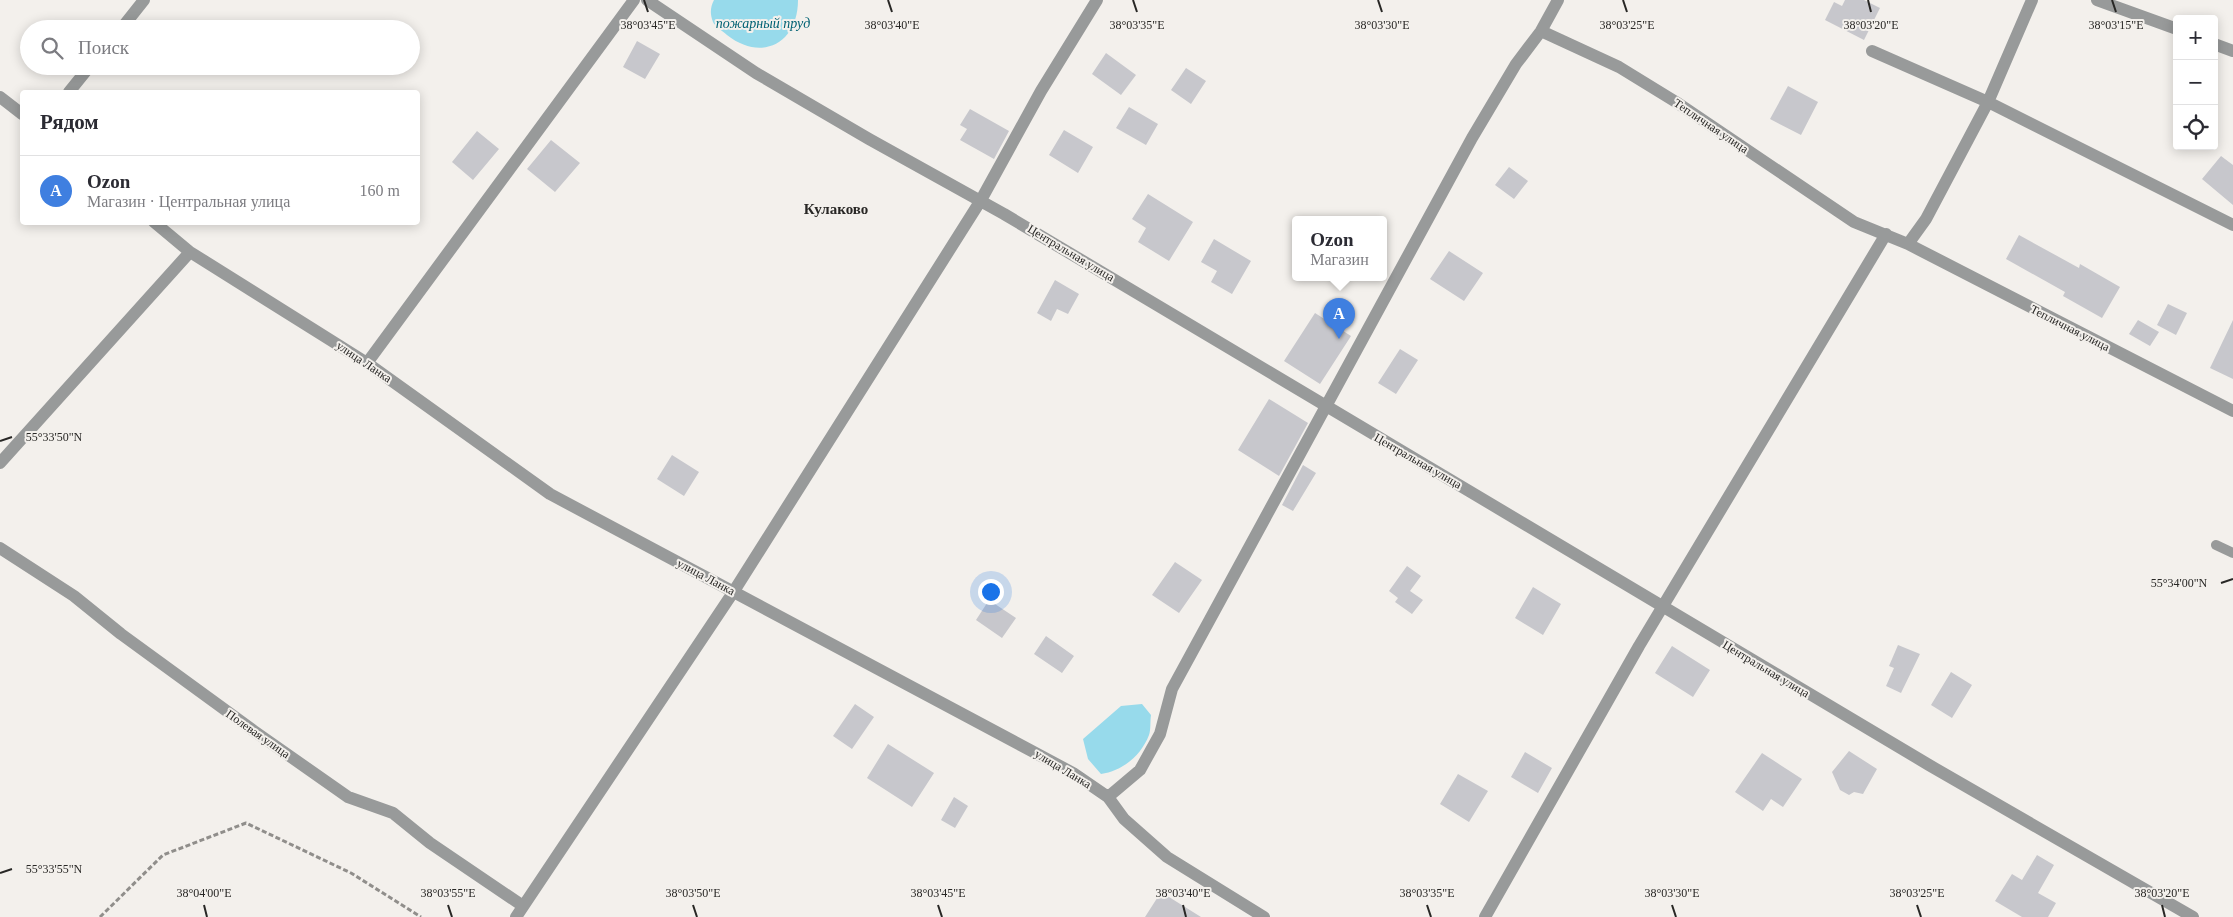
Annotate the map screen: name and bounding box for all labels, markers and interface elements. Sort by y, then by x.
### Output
map controls [2173,15,2218,150]
button: + [2173,15,2218,60]
water label: пожарный пруд [716,16,810,31]
text: 38°03'45"E [620,18,676,32]
text: 38°03'40"E [864,18,920,32]
text: 38°03'35"E [1109,18,1165,32]
text: 38°03'30"E [1354,18,1410,32]
text: 38°03'25"E [1599,18,1655,32]
text: 38°03'20"E [1843,18,1899,32]
text: 38°03'15"E [2088,18,2144,32]
search box [20,20,420,75]
icon: search [38,34,66,62]
text: Поиск [78,37,129,58]
button: − [2173,60,2218,105]
street label: Тепличная улица [1671,96,1752,156]
button: locate [2173,105,2218,150]
text: Рядом [40,110,99,134]
text: Ozon [87,171,130,192]
text: A [50,182,62,199]
text: 160 m [360,182,400,199]
text: Магазин · Центральная улица [87,193,290,210]
district label: Кулаково [804,201,868,217]
popup [1292,216,1387,281]
street label: Центральная улица [1025,222,1117,285]
text: Ozon [1310,229,1354,250]
text: Магазин [1310,251,1369,268]
pin: A [1323,298,1355,339]
street label: Тепличная улица [2028,302,2113,354]
street label: улица Ланка [334,338,395,386]
text: 55°33'50"N [26,430,83,444]
street label: Центральная улица [1372,430,1465,492]
street label: улица Ланка [675,556,738,598]
text: 55°34'00"N [2151,576,2208,590]
your location [978,579,1004,605]
street label: Центральная улица [1720,638,1812,701]
street label: Полевая улица [223,707,293,762]
street label: улица Ланка [1032,747,1094,792]
text: 55°33'55"N [26,862,83,876]
text: 38°04'00"E [176,886,232,900]
text: 38°03'55"E [420,886,476,900]
text: 38°03'50"E [665,886,721,900]
text: 38°03'45"E [910,886,966,900]
text: 38°03'40"E [1155,886,1211,900]
text: 38°03'35"E [1399,886,1455,900]
text: 38°03'30"E [1644,886,1700,900]
text: 38°03'25"E [1889,886,1945,900]
text: 38°03'20"E [2134,886,2190,900]

